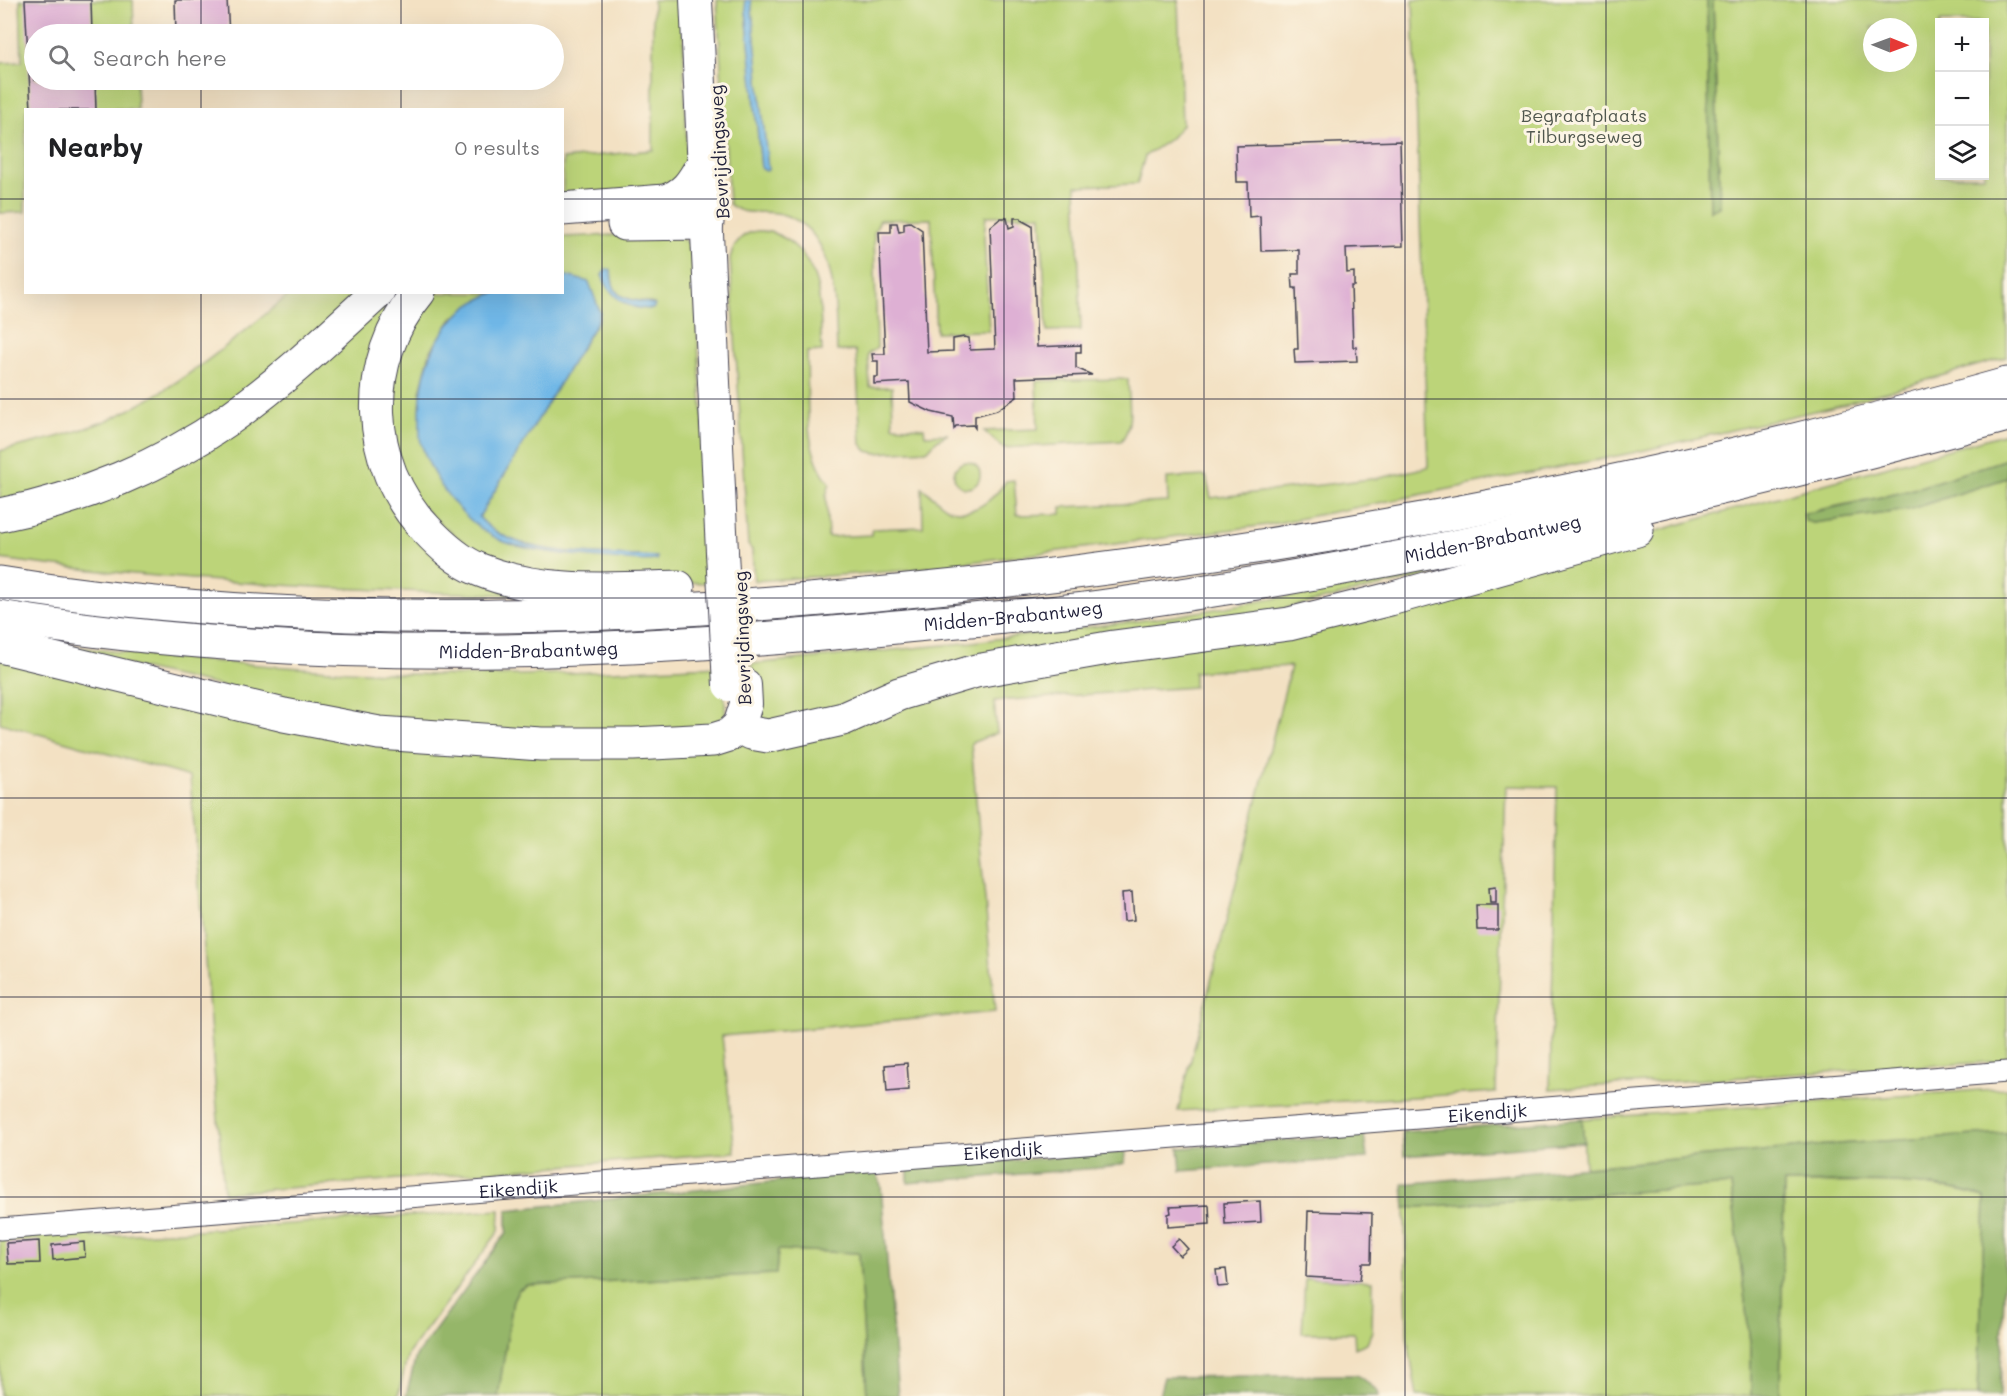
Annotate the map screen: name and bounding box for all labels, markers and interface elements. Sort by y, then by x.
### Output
north arrow [1863,18,1917,72]
map controls [1935,18,1989,180]
button: + [1935,18,1989,72]
search box [24,24,564,90]
icon: search [45,41,78,74]
text: Search here [93,43,227,72]
button: − [1935,72,1989,126]
street label: Bevrijdingsweg [704,84,734,220]
park label: Begraafplaats Tilburgseweg [1521,103,1647,148]
button: layers [1935,126,1989,180]
text: Nearby [48,130,143,164]
text: 0 results [455,134,540,160]
street label: Midden-Brabantweg [1402,509,1583,568]
street label: Bevrijdingsweg [728,571,756,705]
street label: Midden-Brabantweg [922,595,1103,636]
street label: Midden-Brabantweg [439,636,618,663]
street label: Eikendijk [1447,1098,1528,1128]
street label: Eikendijk [963,1135,1043,1166]
street label: Eikendijk [478,1173,559,1203]

